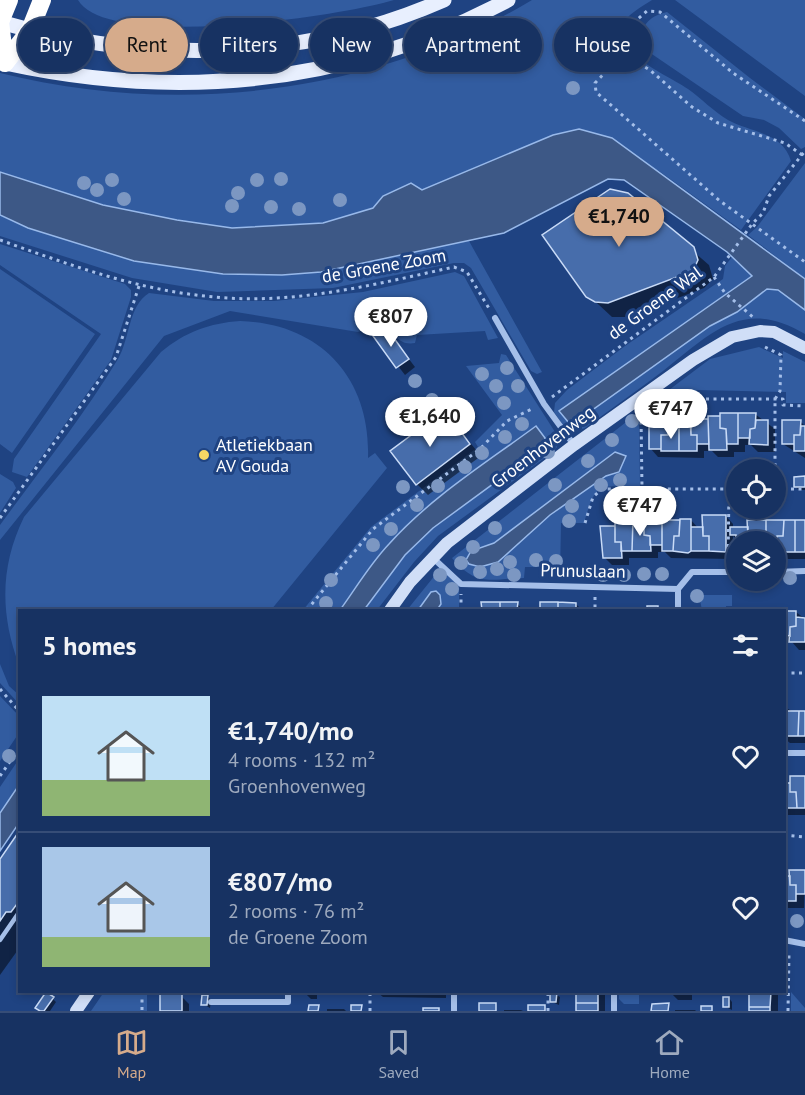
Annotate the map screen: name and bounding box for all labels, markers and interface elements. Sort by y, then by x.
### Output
chip: Buy [18,18,93,72]
chip: Rent [105,18,188,72]
chip: Filters [200,18,298,72]
chip: New [310,18,392,72]
chip: Apartment [404,18,542,72]
chip: House [554,18,652,72]
pin: €1,740 [570,197,668,248]
text: €1,740 [588,203,650,229]
street label: de Groene Zoom [320,243,448,288]
street label: de Groene Wal [603,260,707,345]
pin: €807 [355,297,427,348]
text: €807 [368,303,414,329]
pin: €747 [635,389,707,440]
text: €747 [648,395,694,421]
pin: €1,640 [381,397,479,448]
street label: Groenhovenweg [486,400,599,493]
text: €1,640 [399,403,461,429]
place label: Atletiekbaan AV Gouda [216,433,313,477]
marker: Atletiekbaan AV Gouda [197,448,211,462]
map controls [726,459,786,591]
button: locate [726,459,786,519]
pin: €747 [604,486,676,537]
text: €747 [617,492,663,518]
button: layers [726,531,786,591]
street label: Prunuslaan [540,558,626,583]
text: 5 homes [42,629,137,662]
icon: filters [729,629,762,662]
text: €1,740/mo [228,714,354,747]
icon: home [90,720,162,792]
icon: heart [729,740,762,773]
text: 4 rooms · 132 m² [228,747,375,773]
text: Groenhovenweg [228,773,366,799]
text: €807/mo [228,865,332,898]
icon: home [90,871,162,943]
icon: heart [729,891,762,924]
text: 2 rooms · 76 m² [228,898,364,924]
text: de Groene Zoom [228,924,368,950]
tab: Map [115,1026,148,1082]
tab: Saved [378,1026,419,1082]
tab: Home [649,1026,690,1082]

